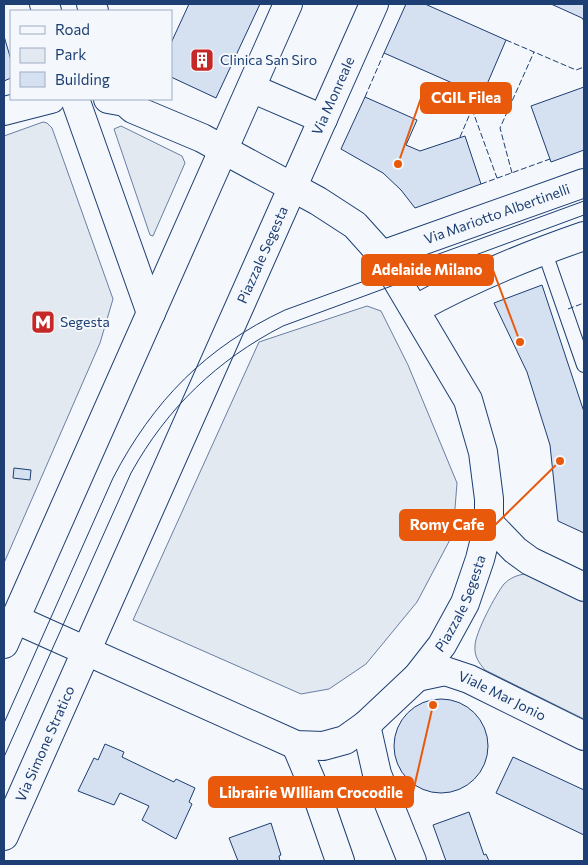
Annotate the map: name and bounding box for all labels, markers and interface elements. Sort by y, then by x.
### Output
legend [10,10,172,100]
text: Road [55,20,90,38]
text: Park [55,45,86,63]
building icon: Clinica San Siro [189,47,215,73]
place label: Clinica San Siro [220,51,317,68]
street label: Via Monreale [308,54,358,138]
text: Building [55,70,110,88]
callout: CGIL Filea [421,83,511,113]
text: CGIL Filea [431,88,501,106]
street label: Via Mariotto Albertinelli [421,180,572,247]
street label: Piazzale Segesta [233,203,291,306]
callout: Adelaide Milano [362,255,493,285]
text: Adelaide Milano [371,260,483,278]
metro station icon: Segesta [30,309,56,335]
place label: Segesta [60,313,110,330]
callout: Romy Cafe [400,510,495,540]
text: Romy Cafe [410,515,484,533]
street label: Piazzale Segesta [431,553,489,655]
street label: Viale Mar Jonio [456,667,549,724]
street label: Via Simone Stratico [11,683,78,804]
callout: Librairie WIlliam Crocodile [209,777,413,807]
text: Librairie WIlliam Crocodile [219,783,403,801]

